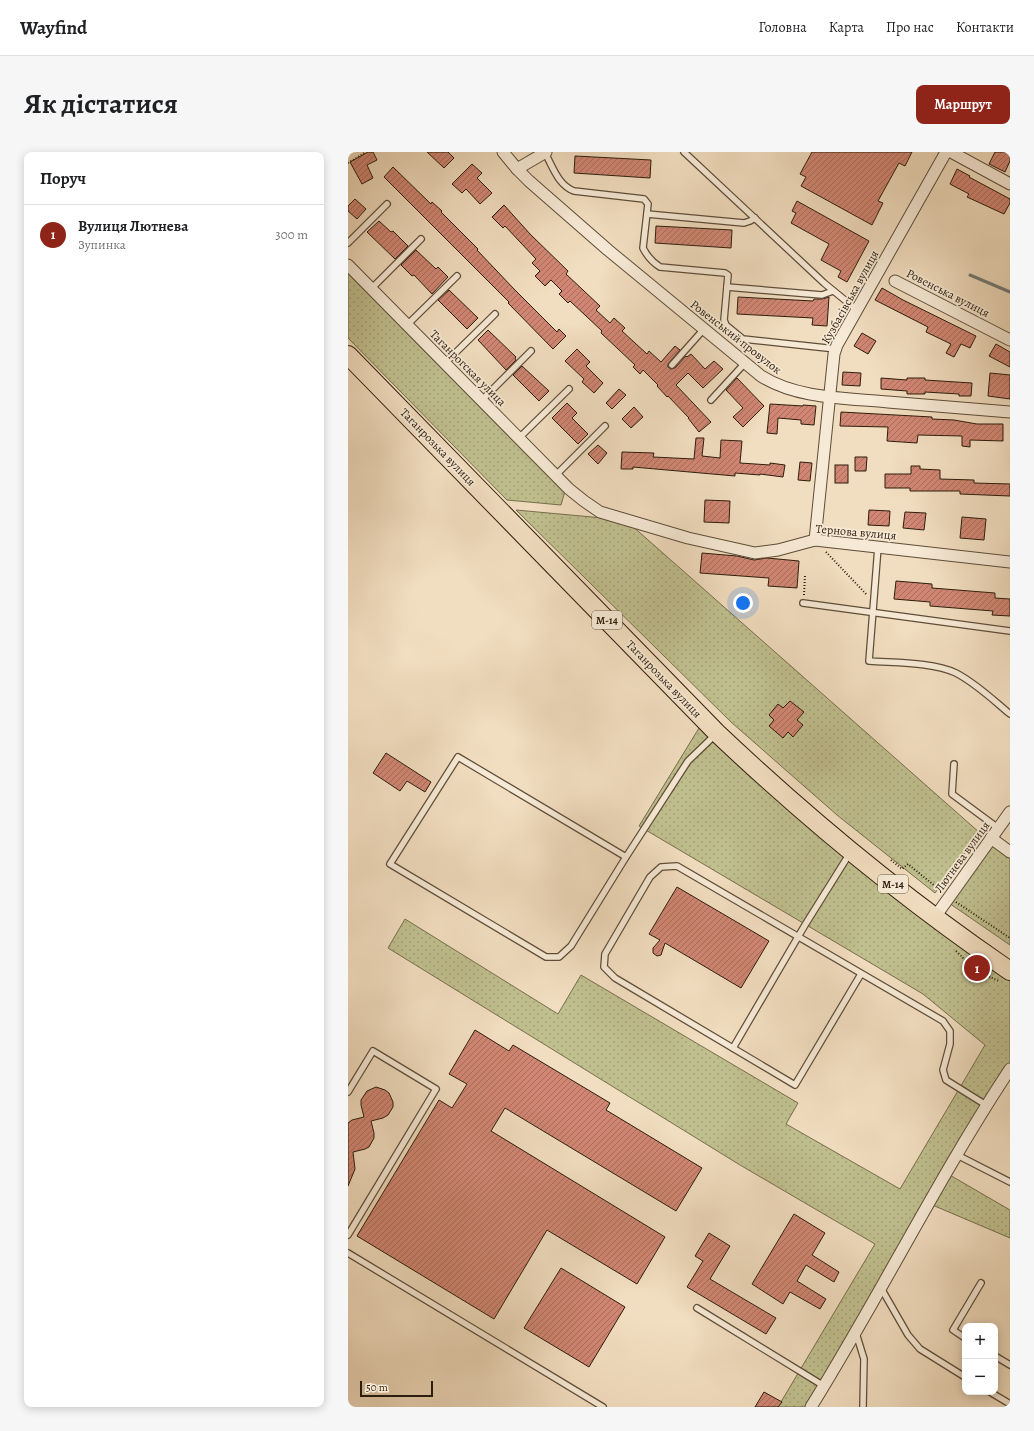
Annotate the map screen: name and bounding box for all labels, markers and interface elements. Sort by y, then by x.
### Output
text: Wayfind [20,15,87,41]
text: Головна [758,18,807,37]
text: Карта [829,18,864,37]
text: Про нас [886,18,934,37]
text: Контакти [956,18,1014,37]
text: Як дістатися [24,85,178,123]
button: Маршрут [916,85,1010,124]
text: Поруч [40,167,86,190]
text: Вулиця Лютнева [78,216,188,236]
text: 1 [51,226,55,243]
text: 300 m [275,226,308,243]
text: Зупинка [78,236,126,253]
street label: Кузбасівська вулиця [818,247,883,347]
street label: Ровенська вулиця [904,265,992,321]
street label: Ровенський провулок [687,296,785,378]
street label: Таганрогская улица [426,326,510,410]
street label: Таганрозька вулиця [397,405,479,489]
street label: Тернова вулиця [815,521,897,544]
your location [733,593,753,613]
road number: М-14 [592,611,622,629]
street label: Таганрозька вулиця [623,637,705,721]
street label: Лютнева вулиця [931,818,993,896]
road number: М-14 [878,875,908,893]
pin: 1 [964,953,990,983]
map controls [962,1323,998,1395]
button: + [962,1323,998,1359]
button: − [962,1359,998,1395]
scale bar [360,1379,433,1398]
text: 50 m [366,1380,388,1395]

